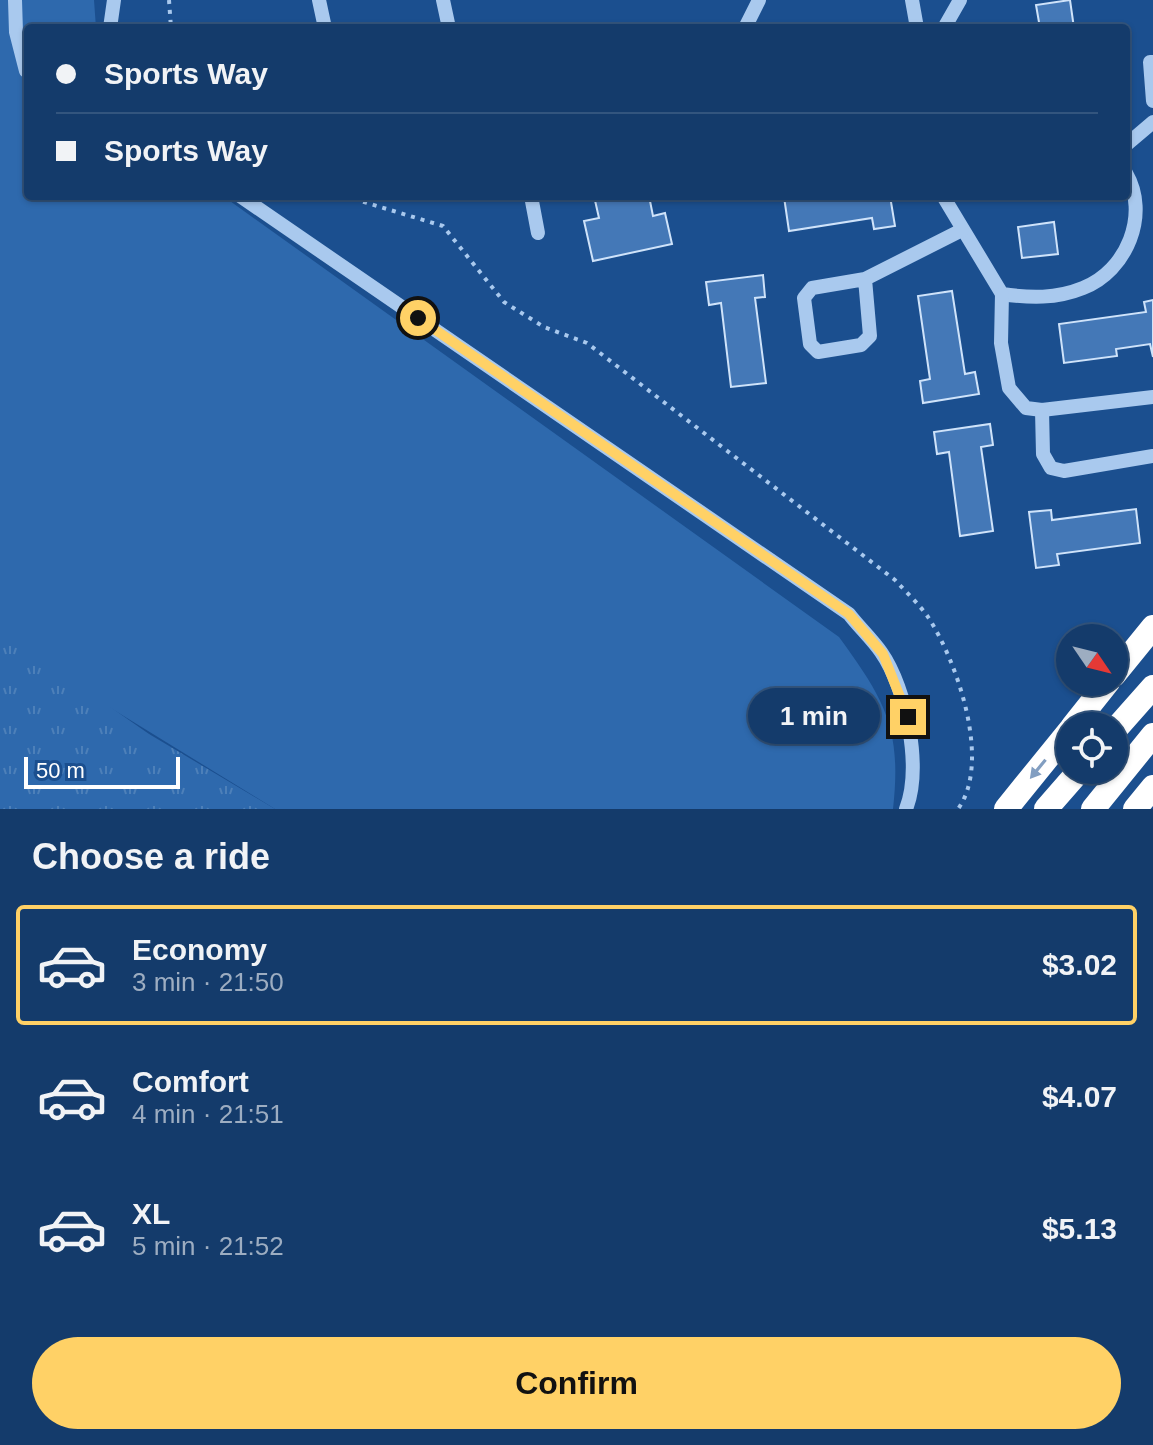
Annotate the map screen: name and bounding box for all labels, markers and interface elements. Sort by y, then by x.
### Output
text: Sports Way [104,57,268,90]
text: Sports Way [104,134,268,167]
route start [400,300,436,336]
north arrow [1056,624,1128,696]
map controls [1056,624,1128,784]
callout: 1 min [748,689,880,745]
route end [890,699,926,735]
text: 1 min [780,701,848,731]
button: locate [1056,712,1128,784]
scale bar [24,753,180,789]
text: 50 m [36,758,85,783]
one-way arrow [1030,759,1047,779]
text: Choose a ride [32,836,270,877]
icon: car [36,929,108,1001]
text: Economy [132,933,267,966]
text: $3.02 [1042,948,1117,981]
text: 3 min · 21:50 [132,967,284,997]
icon: car [36,1061,108,1133]
text: Comfort [132,1065,249,1098]
text: $4.07 [1042,1080,1117,1113]
text: 4 min · 21:51 [132,1099,284,1129]
icon: car [36,1193,108,1265]
text: XL [132,1197,170,1230]
text: $5.13 [1042,1212,1117,1245]
text: 5 min · 21:52 [132,1231,284,1261]
button: Confirm [32,1337,1121,1429]

